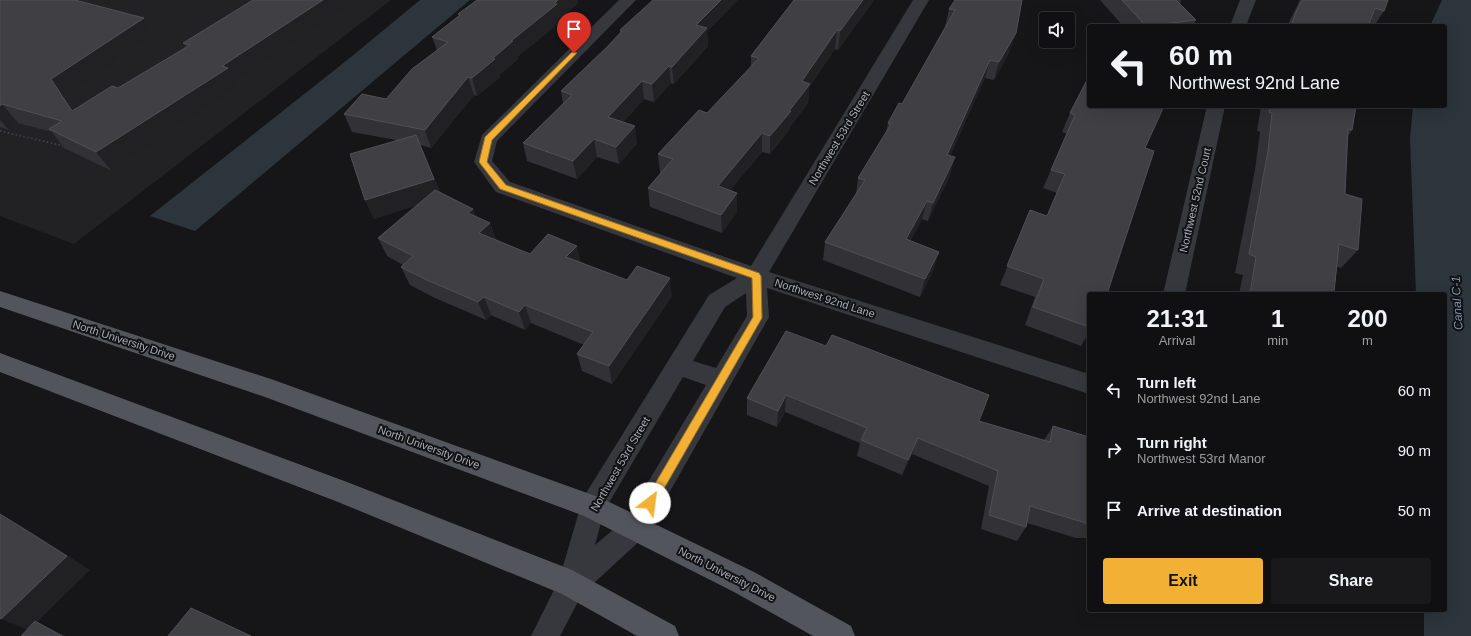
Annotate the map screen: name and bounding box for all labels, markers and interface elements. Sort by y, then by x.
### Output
pin [557,12,591,53]
map controls [1039,12,1075,48]
button: sound [1039,12,1075,48]
icon: arrive [563,18,585,40]
icon: left [1103,40,1155,92]
text: 60 m [1169,40,1233,71]
text: Northwest 92nd Lane [1169,73,1340,93]
street label: Northwest 53rd Street [806,89,872,187]
street label: Northwest 52nd Court [1177,147,1213,253]
street label: Northwest 92nd Lane [773,276,877,320]
water label: Canal C-1 [1449,276,1465,330]
text: 21:31 [1146,305,1208,332]
text: 1 [1271,305,1284,332]
text: 200 [1348,305,1388,332]
street label: North University Drive [71,318,177,362]
text: Arrival [1159,333,1196,348]
text: min [1267,333,1288,348]
text: m [1362,333,1373,348]
text: Turn left [1137,374,1196,391]
icon: left [1103,379,1125,401]
text: 60 m [1398,382,1431,399]
text: Northwest 92nd Lane [1137,391,1261,406]
street label: Northwest 53rd Street [588,415,652,513]
street label: North University Drive [377,423,481,471]
text: Turn right [1137,434,1207,451]
icon: right [1103,439,1125,461]
text: 90 m [1398,442,1431,459]
text: Northwest 53rd Manor [1137,451,1266,466]
position arrow [629,482,671,524]
icon: arrive [1103,499,1125,521]
text: Arrive at destination [1137,502,1282,519]
text: 50 m [1398,502,1431,519]
street label: North University Drive [677,544,777,604]
button: Exit [1103,558,1263,604]
button: Share [1271,558,1431,604]

